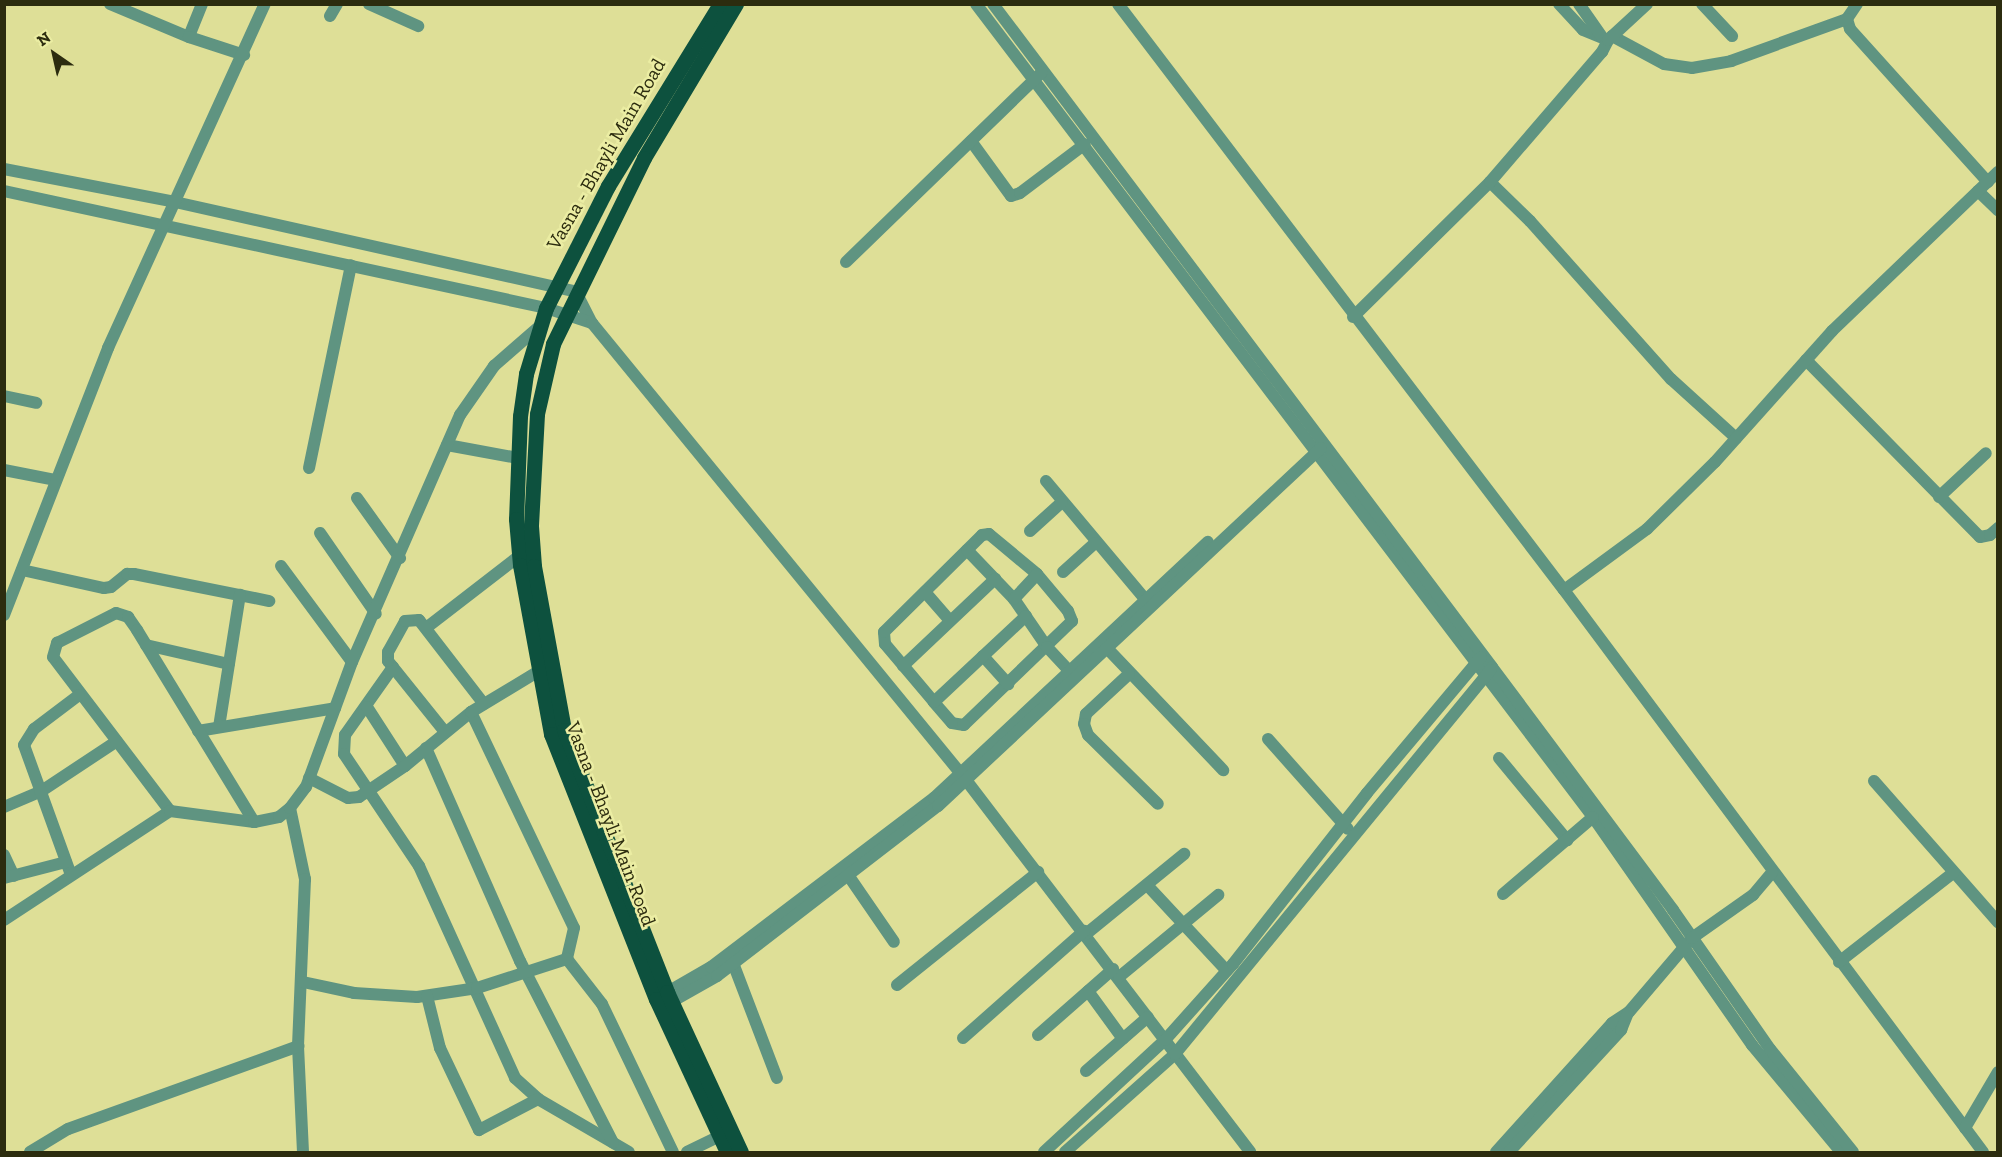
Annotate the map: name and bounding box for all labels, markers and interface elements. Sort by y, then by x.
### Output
north arrow [24,24,84,84]
text: N [33,27,54,50]
street label: Vasna - Bhayli Main Road [541,54,671,254]
street label: Vasna - Bhayli Main Road [561,718,661,930]

